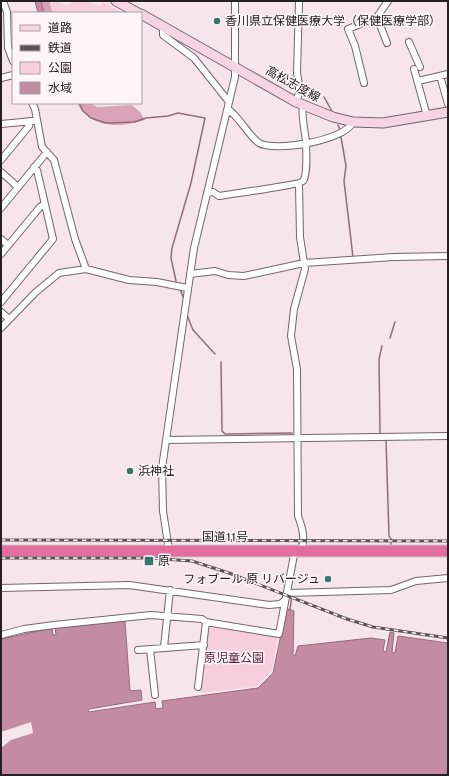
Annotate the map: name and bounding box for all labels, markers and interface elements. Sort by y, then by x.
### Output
legend [12,12,142,104]
place label: 香川県立保健医療大学（保健医療学部） [225,14,441,28]
marker: 香川県立保健医療大学（保健医療学部） [212,16,222,26]
text: 道路 [48,21,72,35]
text: 鉄道 [48,41,72,55]
text: 公園 [48,61,72,75]
street label: 高松志度線 [263,63,323,105]
text: 水域 [48,81,72,95]
place label: 浜神社 [138,464,174,478]
marker: 浜神社 [125,466,135,476]
street label: 国道11号 [202,530,248,544]
place label: 原 [158,554,170,568]
marker: 原 [143,555,155,567]
place label: フォブール 原 リバージュ [183,572,320,586]
marker: フォブール 原 リバージュ [323,574,333,584]
park label: 原児童公園 [204,651,264,665]

